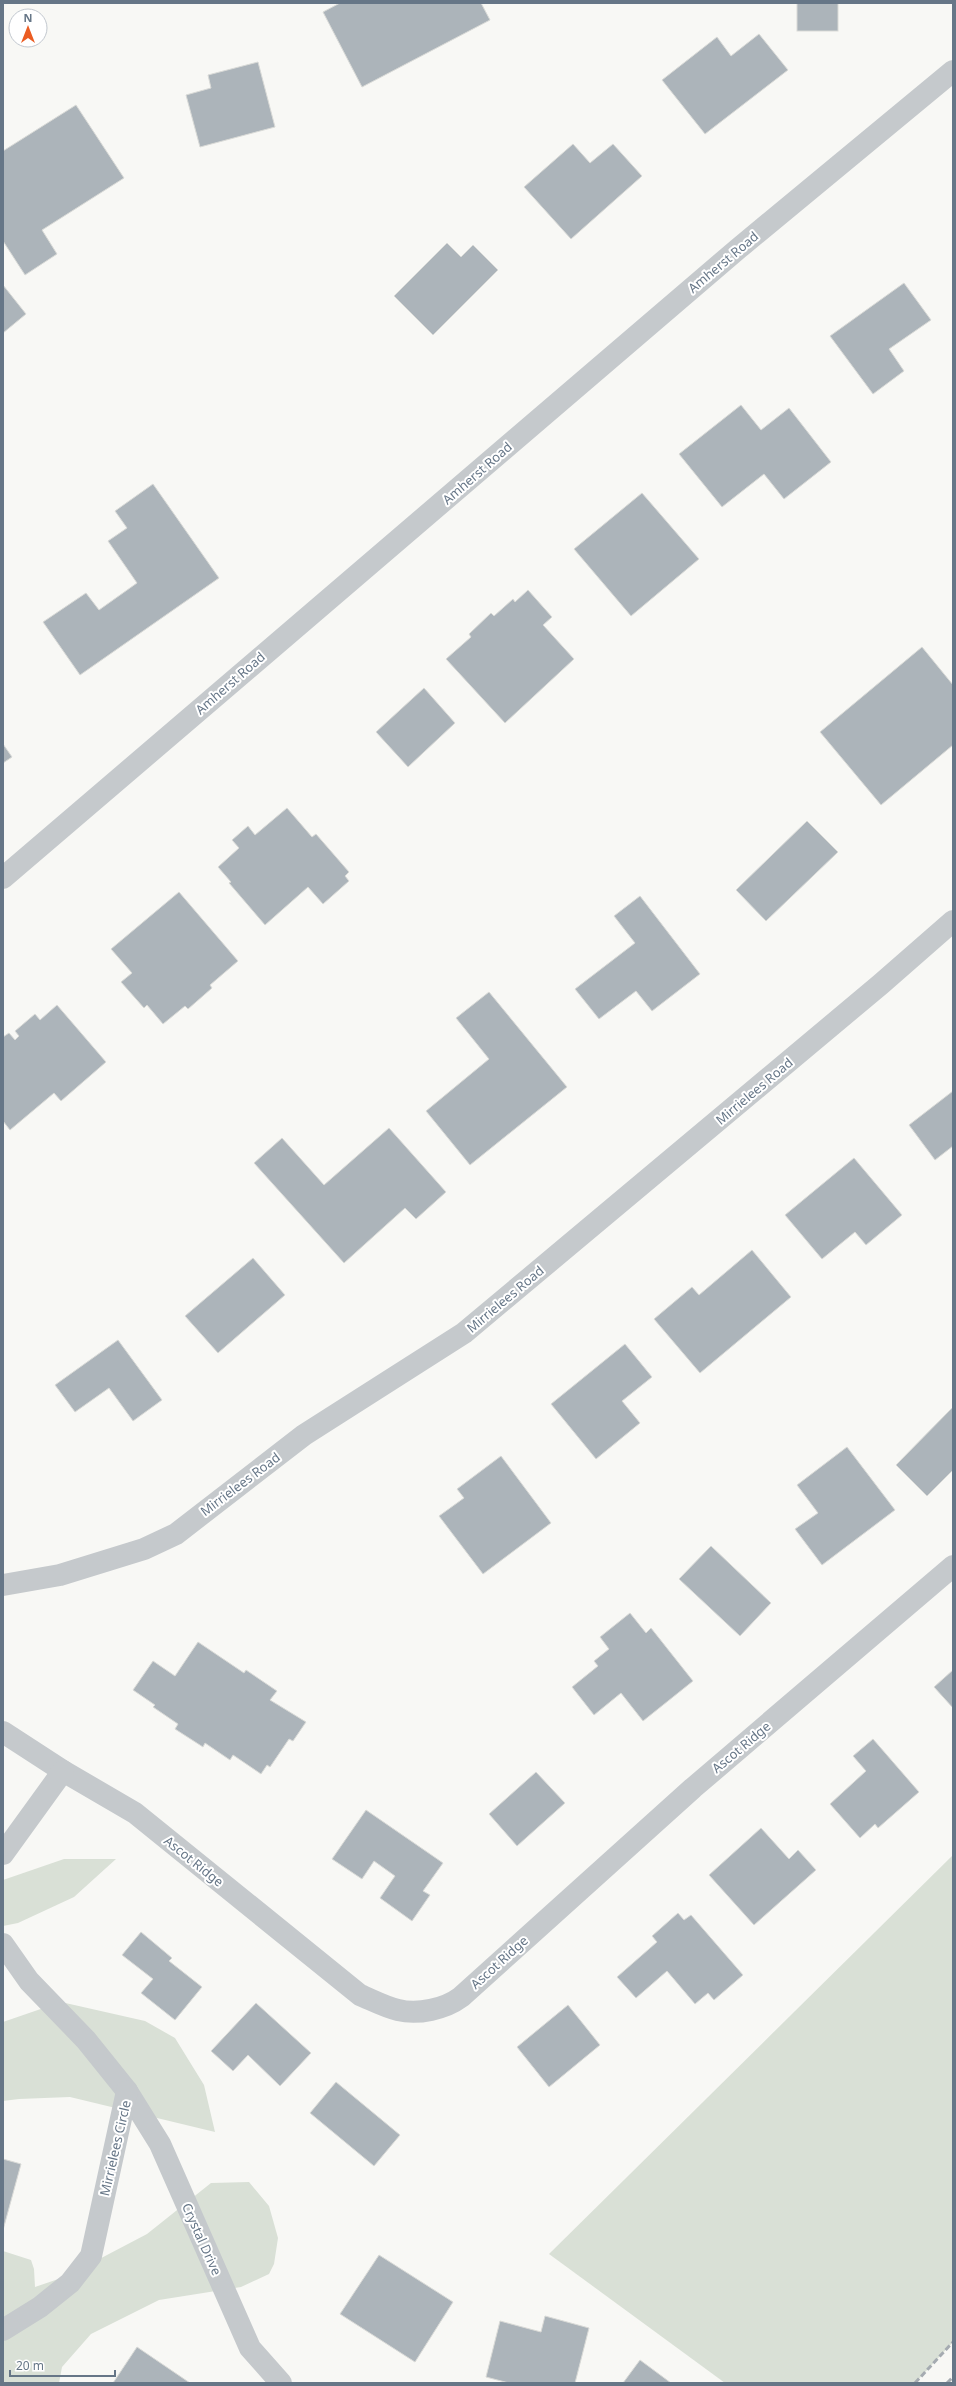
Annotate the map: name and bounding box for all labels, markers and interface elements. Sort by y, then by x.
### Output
north arrow [8,8,48,48]
text: N [24,10,32,25]
street label: Amherst Road [684,227,762,297]
street label: Amherst Road [438,438,516,508]
street label: Amherst Road [191,648,269,718]
street label: Mirrielees Road [712,1053,796,1129]
street label: Mirrielees Road [463,1261,547,1337]
street label: Mirrielees Road [196,1448,284,1520]
street label: Ascot Ridge [708,1717,774,1777]
street label: Ascot Ridge [161,1832,227,1890]
street label: Ascot Ridge [466,1931,532,1993]
street label: Mirrielees Circle [95,2098,135,2198]
street label: Crystal Drive [178,2200,226,2278]
scale bar [10,2352,115,2378]
text: 20 m [16,2357,44,2374]

